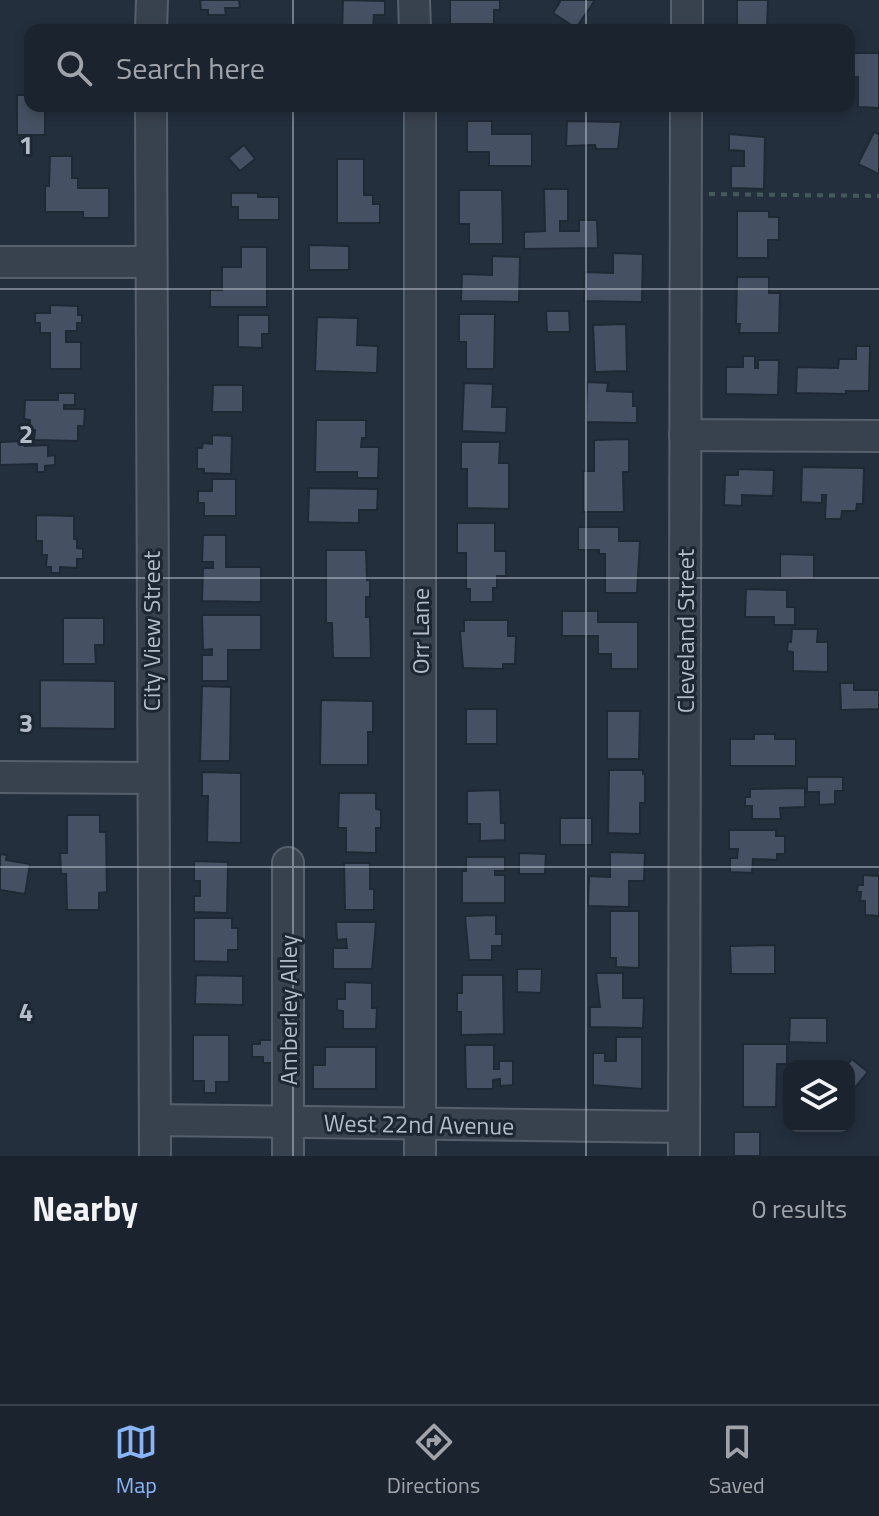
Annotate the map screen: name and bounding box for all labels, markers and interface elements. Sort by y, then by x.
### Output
search box [24,24,855,112]
text: Search here [116,45,265,91]
icon: search [52,46,96,90]
text: 1 [19,125,33,164]
text: 2 [19,414,33,453]
street label: Cleveland Street [667,548,703,713]
street label: City View Street [133,550,169,711]
street label: Orr Lane [402,588,438,674]
text: 3 [19,703,33,742]
street label: Amberley Alley [270,934,306,1085]
text: 4 [19,992,33,1031]
map controls [783,1060,855,1132]
button: layers [783,1060,855,1132]
street label: West 22nd Avenue [323,1104,515,1144]
text: Nearby [32,1182,138,1234]
text: 0 results [752,1189,847,1228]
tab: Map [114,1420,158,1502]
tab: Directions [387,1420,480,1502]
tab: Saved [709,1420,765,1502]

